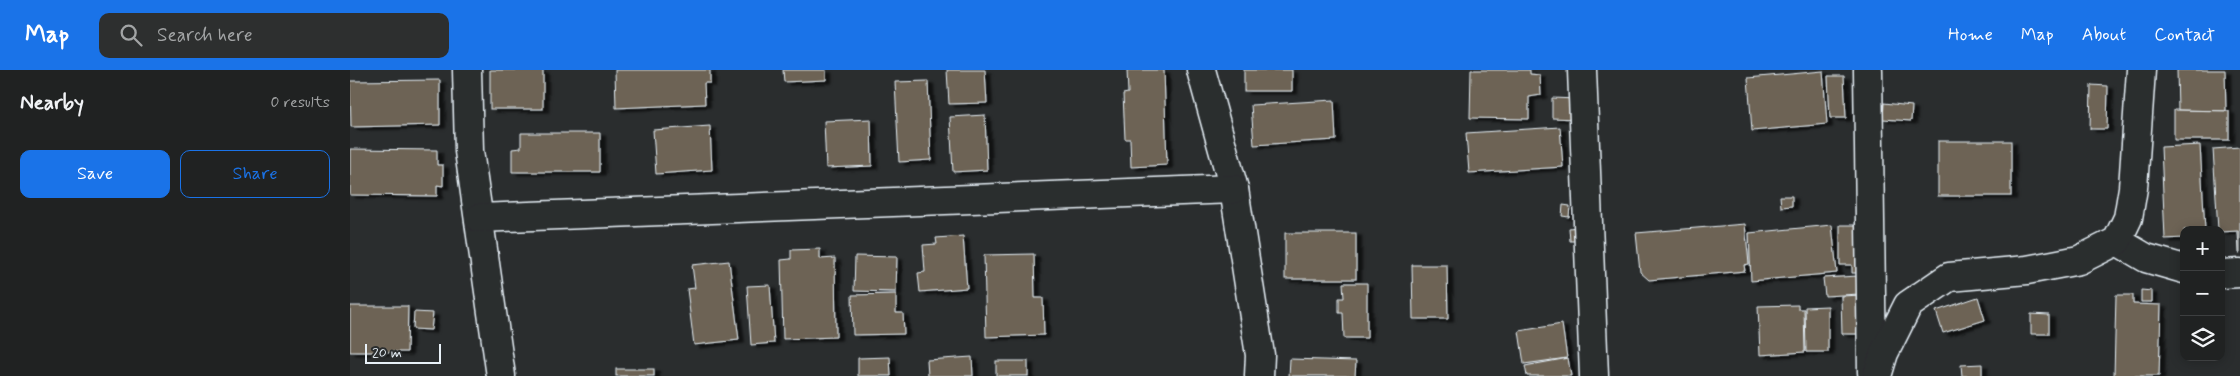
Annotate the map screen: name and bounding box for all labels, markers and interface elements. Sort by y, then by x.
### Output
search box [99,13,449,58]
text: Map [25,20,69,51]
icon: search [117,21,145,49]
text: Search here [157,23,253,48]
text: Home [1948,23,1993,47]
text: Map [2021,23,2054,47]
text: About [2082,23,2126,47]
text: Contact [2154,23,2215,47]
text: Nearby [20,89,84,117]
text: 0 results [270,92,330,113]
button: Save [20,150,170,198]
button: Share [180,150,330,198]
map controls [2180,226,2225,361]
button: + [2180,226,2225,271]
button: − [2180,271,2225,316]
button: layers [2180,316,2225,361]
scale bar [365,341,441,364]
text: 20 m [372,344,402,362]

